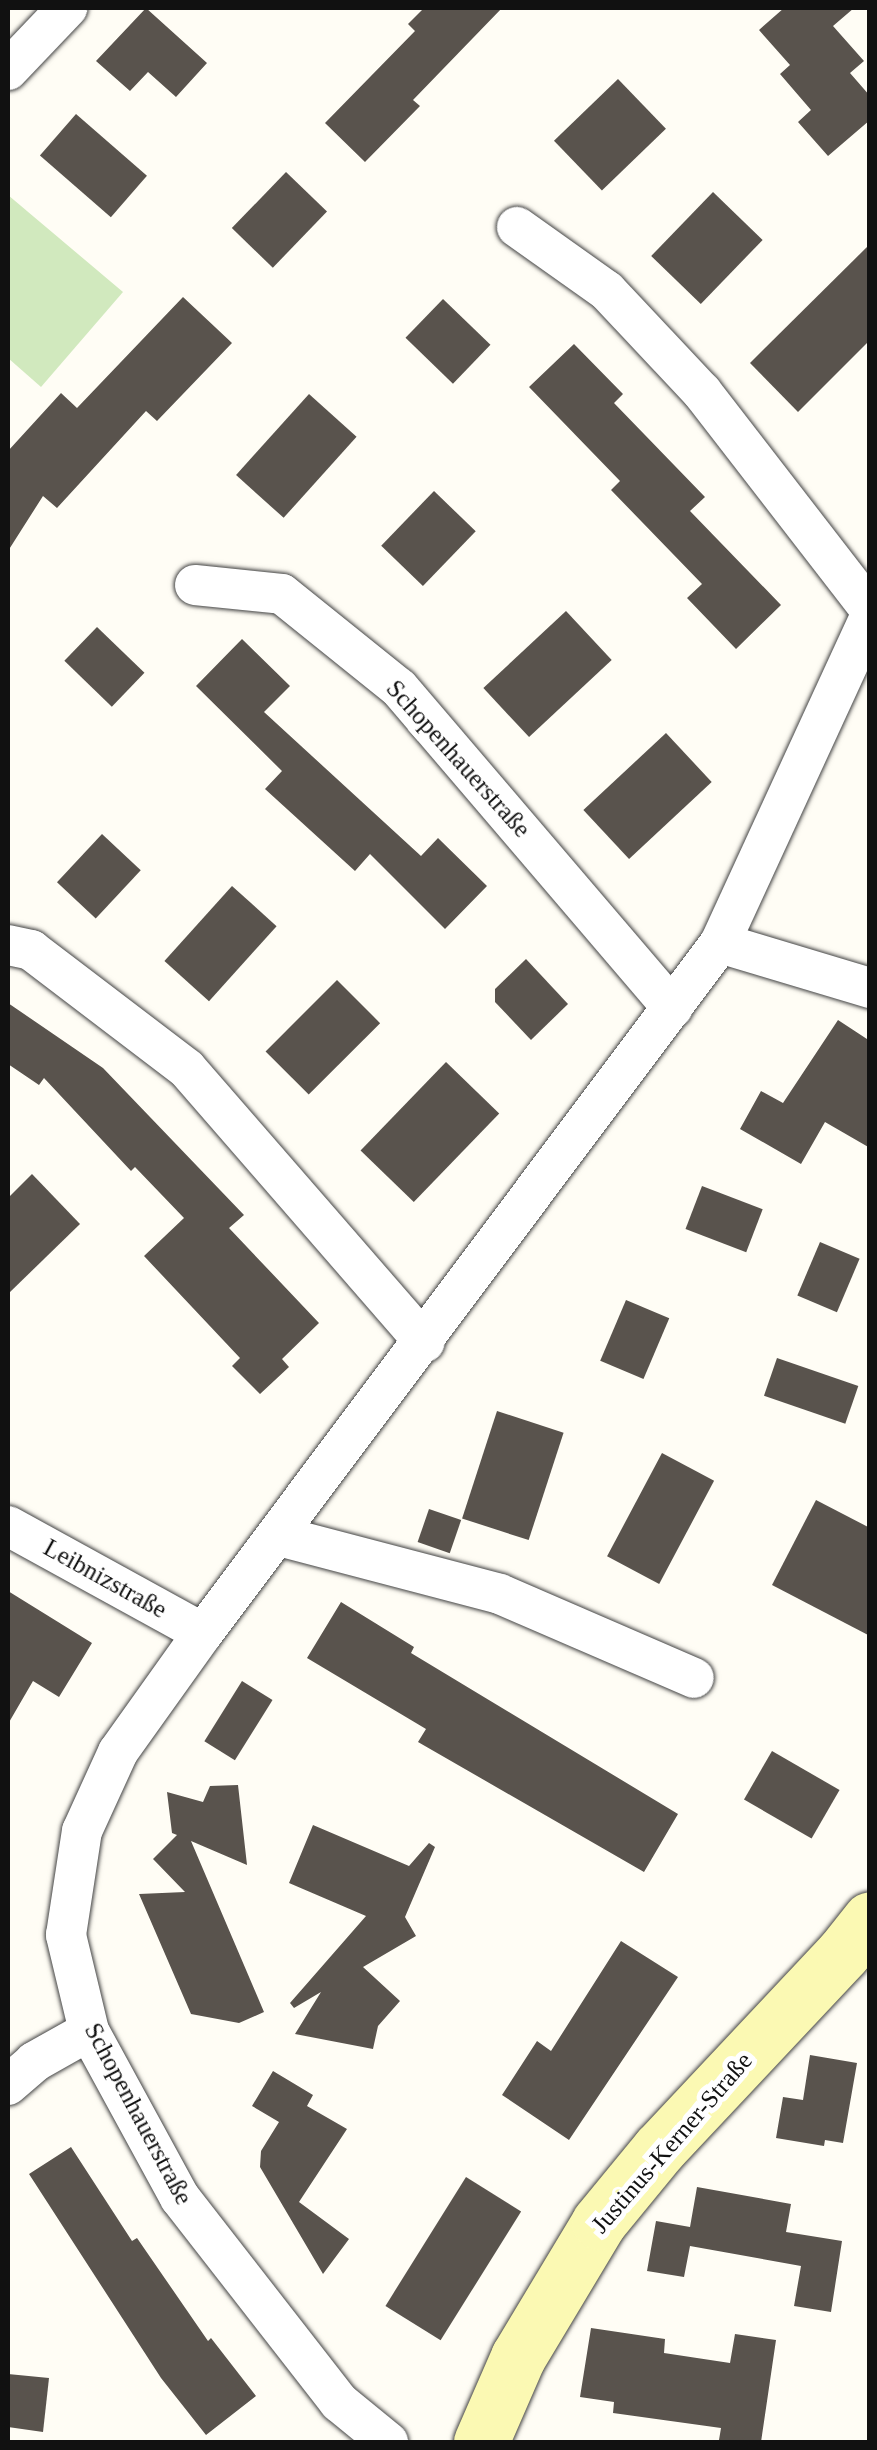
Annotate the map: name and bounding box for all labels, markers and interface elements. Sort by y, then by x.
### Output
street label: Schopenhauerstraße [380,674,536,844]
street label: Leibnizstraße [38,1533,172,1625]
street label: Schopenhauerstraße [78,2018,198,2210]
street label: Justinus-Kerner-Straße [585,2046,759,2240]

